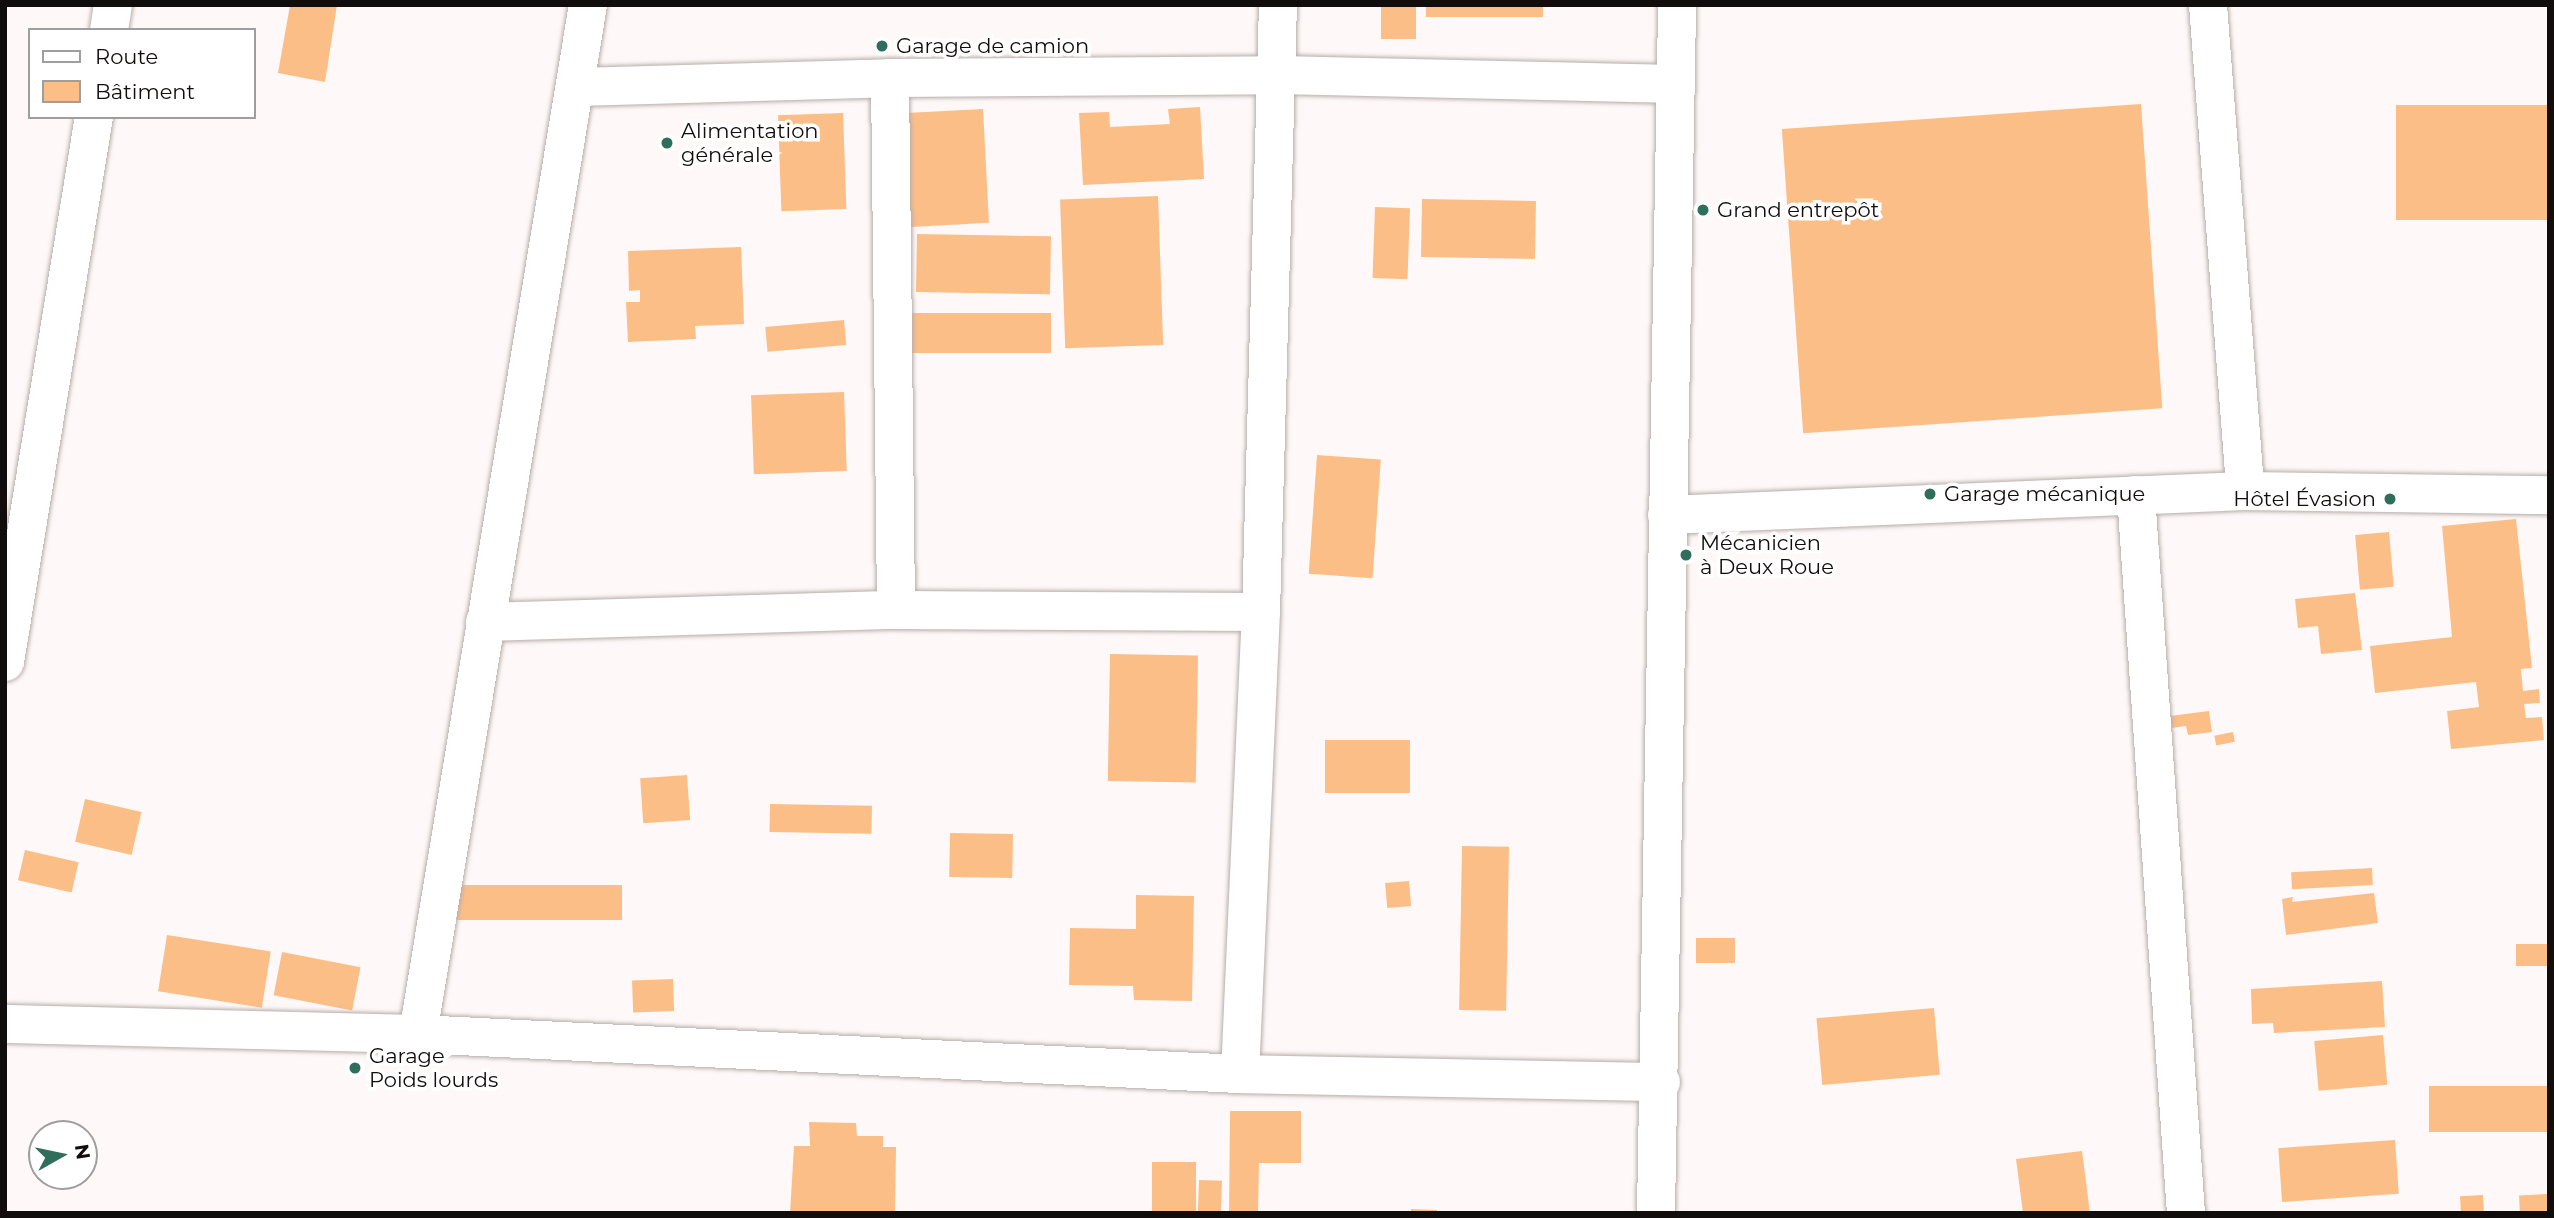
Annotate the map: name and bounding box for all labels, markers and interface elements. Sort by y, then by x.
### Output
legend [28,28,256,119]
place label: Garage de camion [896,33,1089,59]
marker: Garage de camion [874,38,890,54]
text: Route [95,44,158,69]
text: Bâtiment [95,79,195,104]
place label: Alimentation générale [681,118,819,168]
marker: Alimentation générale [659,135,675,151]
place label: Grand entrepôt [1717,197,1879,223]
marker: Grand entrepôt [1695,202,1711,218]
place label: Garage mécanique [1944,481,2145,507]
marker: Garage mécanique [1922,486,1938,502]
place label: Hôtel Évasion [2233,486,2376,512]
marker: Hôtel Évasion [2382,491,2398,507]
place label: Mécanicien à Deux Roue [1700,530,1834,580]
marker: Mécanicien à Deux Roue [1678,547,1694,563]
place label: Garage Poids lourds [369,1043,498,1093]
marker: Garage Poids lourds [347,1060,363,1076]
north arrow [28,1120,98,1190]
text: N [70,1143,95,1161]

